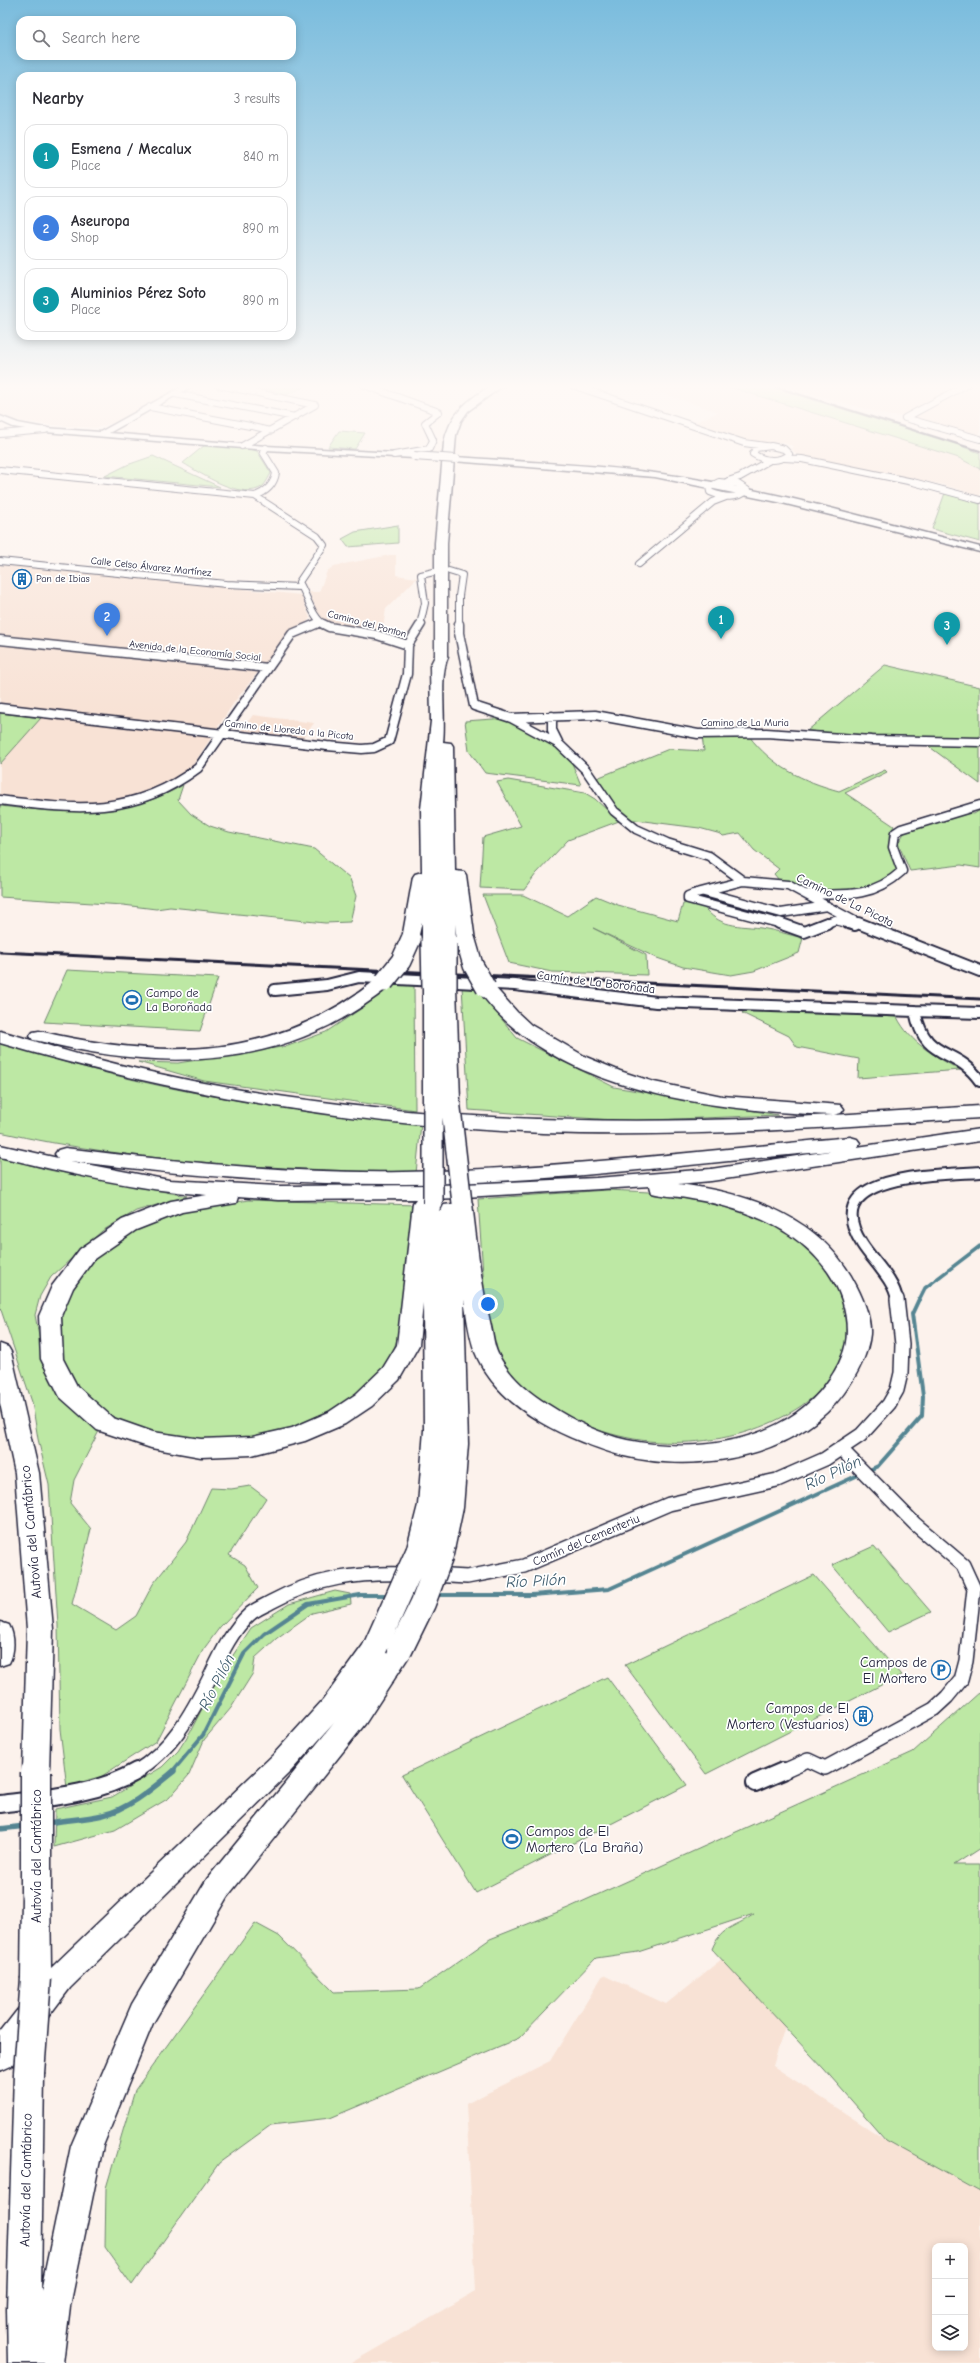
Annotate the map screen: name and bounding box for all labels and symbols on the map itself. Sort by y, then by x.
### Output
street label: Calle Celso Álvarez Martínez [90,555,213,579]
building icon: Pan de Ibias [11,568,33,590]
place label: Pan de Ibias [36,573,90,585]
pin: 2 [94,603,120,636]
pin: 1 [708,606,734,639]
street label: Camino del Ponton [326,608,408,640]
pin: 3 [934,612,960,645]
street label: Avenida de la Economía Social [129,638,261,664]
street label: Camino de Lloreda a la Picota [224,717,354,743]
street label: Camino de La Muria [701,717,789,729]
street label: Camino de La Picota [794,870,896,930]
street label: Camín de La Boroñada [536,968,656,996]
place label: Campo de La Boroñada [146,986,212,1014]
sports icon: Campo de La Boroñada [121,989,143,1011]
your location [478,1294,498,1314]
water label: Río Pilón [802,1452,864,1494]
street label: Autovía del Cantábrico [17,1464,45,1600]
street label: Camín del Cementeriu [531,1511,641,1569]
water label: Río Pilón [505,1570,567,1592]
water label: Río Pilón [195,1651,239,1713]
place label: Campos de El Mortero [860,1654,927,1687]
parking icon: Campos de El Mortero [930,1659,952,1681]
place label: Campos de El Mortero (Vestuarios) [727,1700,849,1733]
building icon: Campos de El Mortero (Vestuarios) [852,1705,874,1727]
street label: Autovía del Cantábrico [28,1789,45,1923]
place label: Campos de El Mortero (La Braña) [526,1823,643,1856]
sports icon: Campos de El Mortero (La Braña) [501,1828,523,1850]
street label: Autovía del Cantábrico [16,2113,36,2247]

